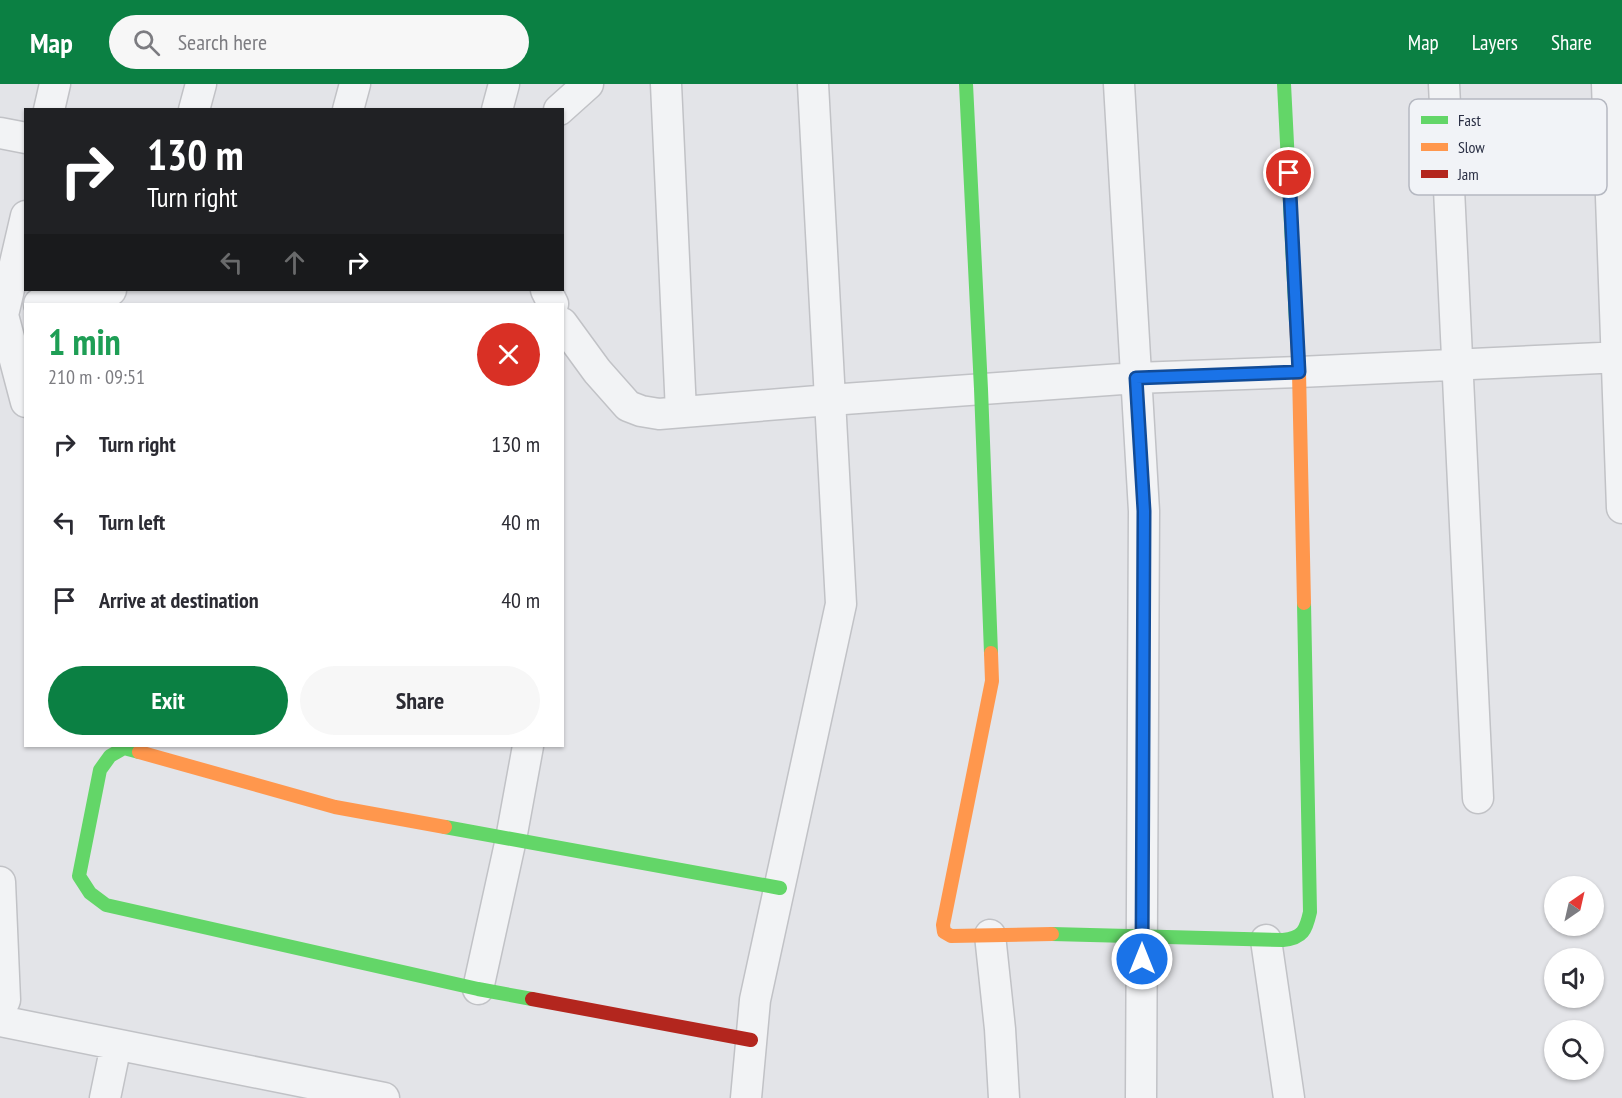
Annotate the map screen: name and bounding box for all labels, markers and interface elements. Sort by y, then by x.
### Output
search box [109,15,529,69]
text: Map [30,24,73,61]
icon: search [130,26,163,59]
text: Search here [178,28,267,56]
text: Map [1408,29,1439,56]
text: Layers [1472,29,1518,56]
text: Share [1551,29,1592,56]
legend [1409,99,1607,195]
text: Fast [1458,110,1481,130]
text: 130 m [147,127,244,182]
icon: right [48,132,126,210]
text: Slow [1458,137,1485,157]
pin [1263,147,1314,198]
icon: arrive [1272,156,1305,189]
text: Jam [1457,164,1479,184]
text: Turn right [147,180,238,214]
icon: left [215,246,248,279]
icon: ahead [278,246,311,279]
icon: right [341,246,374,279]
text: 1 min [48,318,121,365]
button: close [477,323,540,386]
text: 210 m · 09:51 [48,364,145,390]
icon: right [48,428,81,461]
text: Turn right [99,430,176,458]
text: 130 m [491,430,540,458]
icon: left [48,506,81,539]
text: Turn left [99,508,165,536]
text: 40 m [501,508,540,536]
icon: arrive [48,584,81,617]
text: Arrive at destination [99,586,259,614]
text: 40 m [501,586,540,614]
button: Exit [48,666,288,735]
button: Share [300,666,540,735]
north arrow [1544,876,1604,936]
map controls [1544,876,1604,1080]
position arrow [1110,927,1174,991]
button: sound [1544,948,1604,1008]
button: search [1544,1020,1604,1080]

